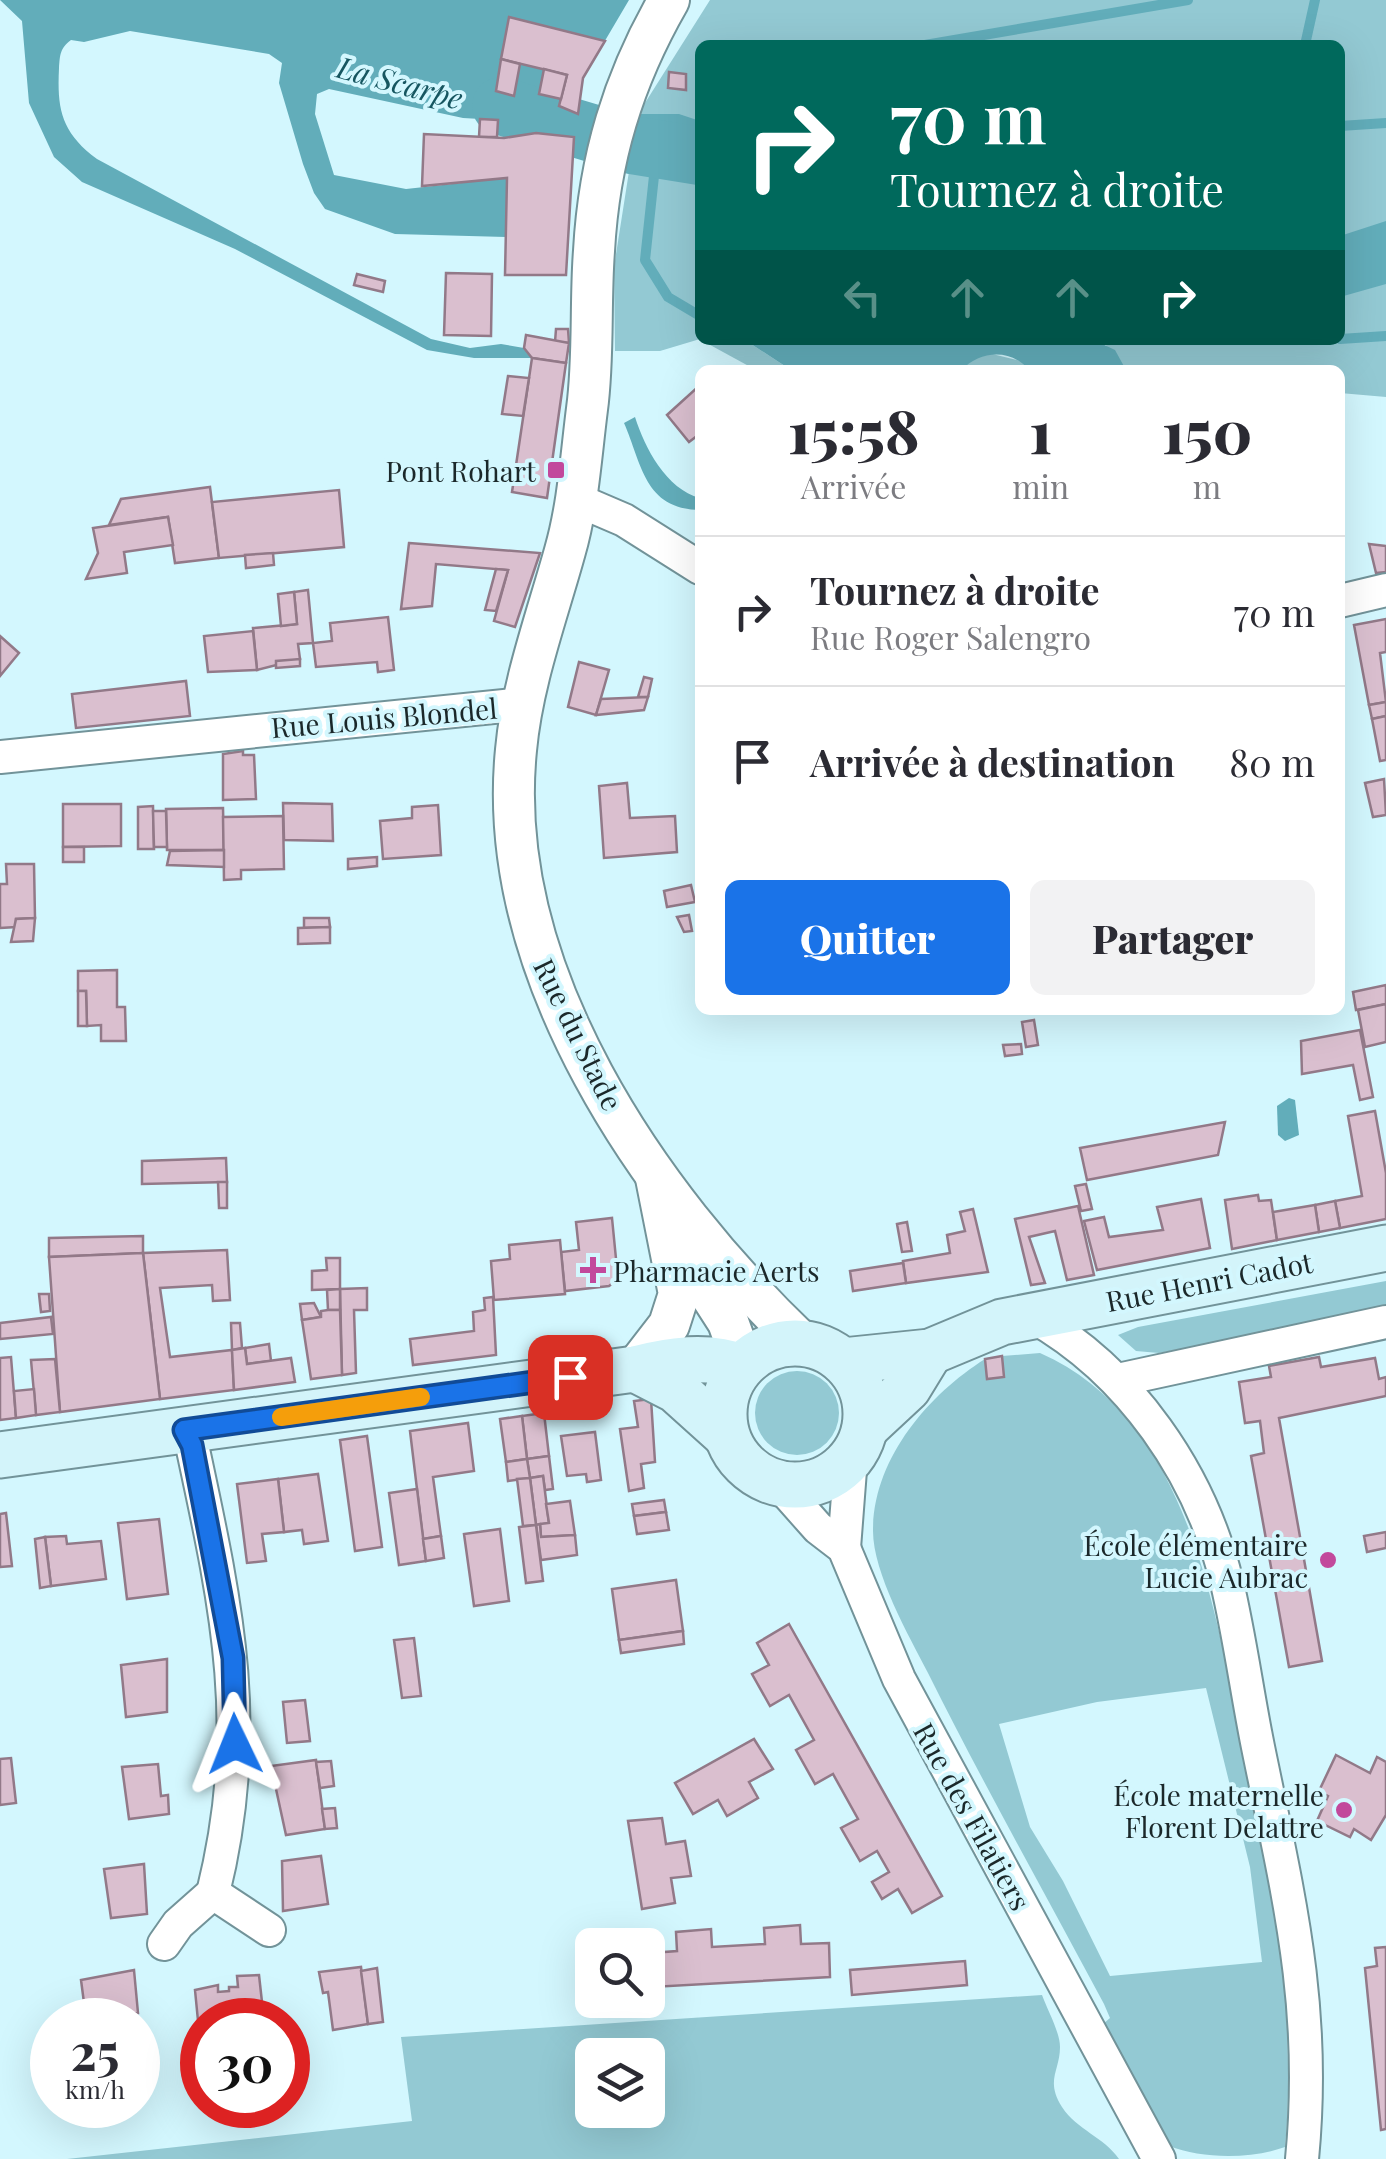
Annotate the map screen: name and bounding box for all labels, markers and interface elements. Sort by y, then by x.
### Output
water label: La Scarpe [331,46,467,118]
text: 70 m [890,68,1047,162]
icon: right [725,80,855,210]
text: Tournez à droite [890,158,1224,218]
icon: left [835,270,890,325]
icon: ahead [940,270,995,325]
icon: ahead [1045,270,1100,325]
icon: right [1150,270,1205,325]
text: 15:58 [788,389,919,469]
text: 1 [1029,389,1052,469]
text: 150 [1162,389,1252,469]
place label: Pont Rohart [385,452,537,489]
marker: Pont Rohart [545,459,567,481]
text: Arrivée [801,464,906,507]
text: min [1012,464,1069,507]
text: m [1193,464,1221,507]
text: Tournez à droite [810,564,1100,615]
icon: right [725,584,780,639]
text: 70 m [1234,586,1315,637]
text: Rue Roger Salengro [810,615,1091,658]
street label: Rue Louis Blondel [269,689,499,745]
icon: arrive [725,734,780,789]
text: Arrivée à destination [810,736,1175,787]
text: 80 m [1229,736,1315,787]
button: Quitter [725,880,1010,995]
button: Partager [1030,880,1315,995]
street label: Rue du Stade [526,952,632,1116]
street label: Rue Henri Cadot [1103,1243,1316,1319]
place label: Pharmacie Aerts [613,1252,820,1289]
marker: Pharmacie Aerts [582,1259,604,1281]
pin [528,1335,613,1420]
icon: arrive [543,1350,598,1405]
place label: École élémentaire Lucie Aubrac [1083,1526,1308,1595]
marker: École élémentaire Lucie Aubrac [1317,1549,1339,1571]
position arrow [183,1692,287,1796]
street label: Rue des Filatiers [906,1716,1040,1916]
place label: École maternelle Florent Delattre [1113,1776,1324,1845]
marker: École maternelle Florent Delattre [1333,1799,1355,1821]
map controls [575,1928,665,2128]
button: search [575,1928,665,2018]
speed limit sign: 30 [180,1998,310,2128]
text: 25 [70,2017,120,2084]
button: layers [575,2038,665,2128]
text: km/h [65,2072,125,2105]

